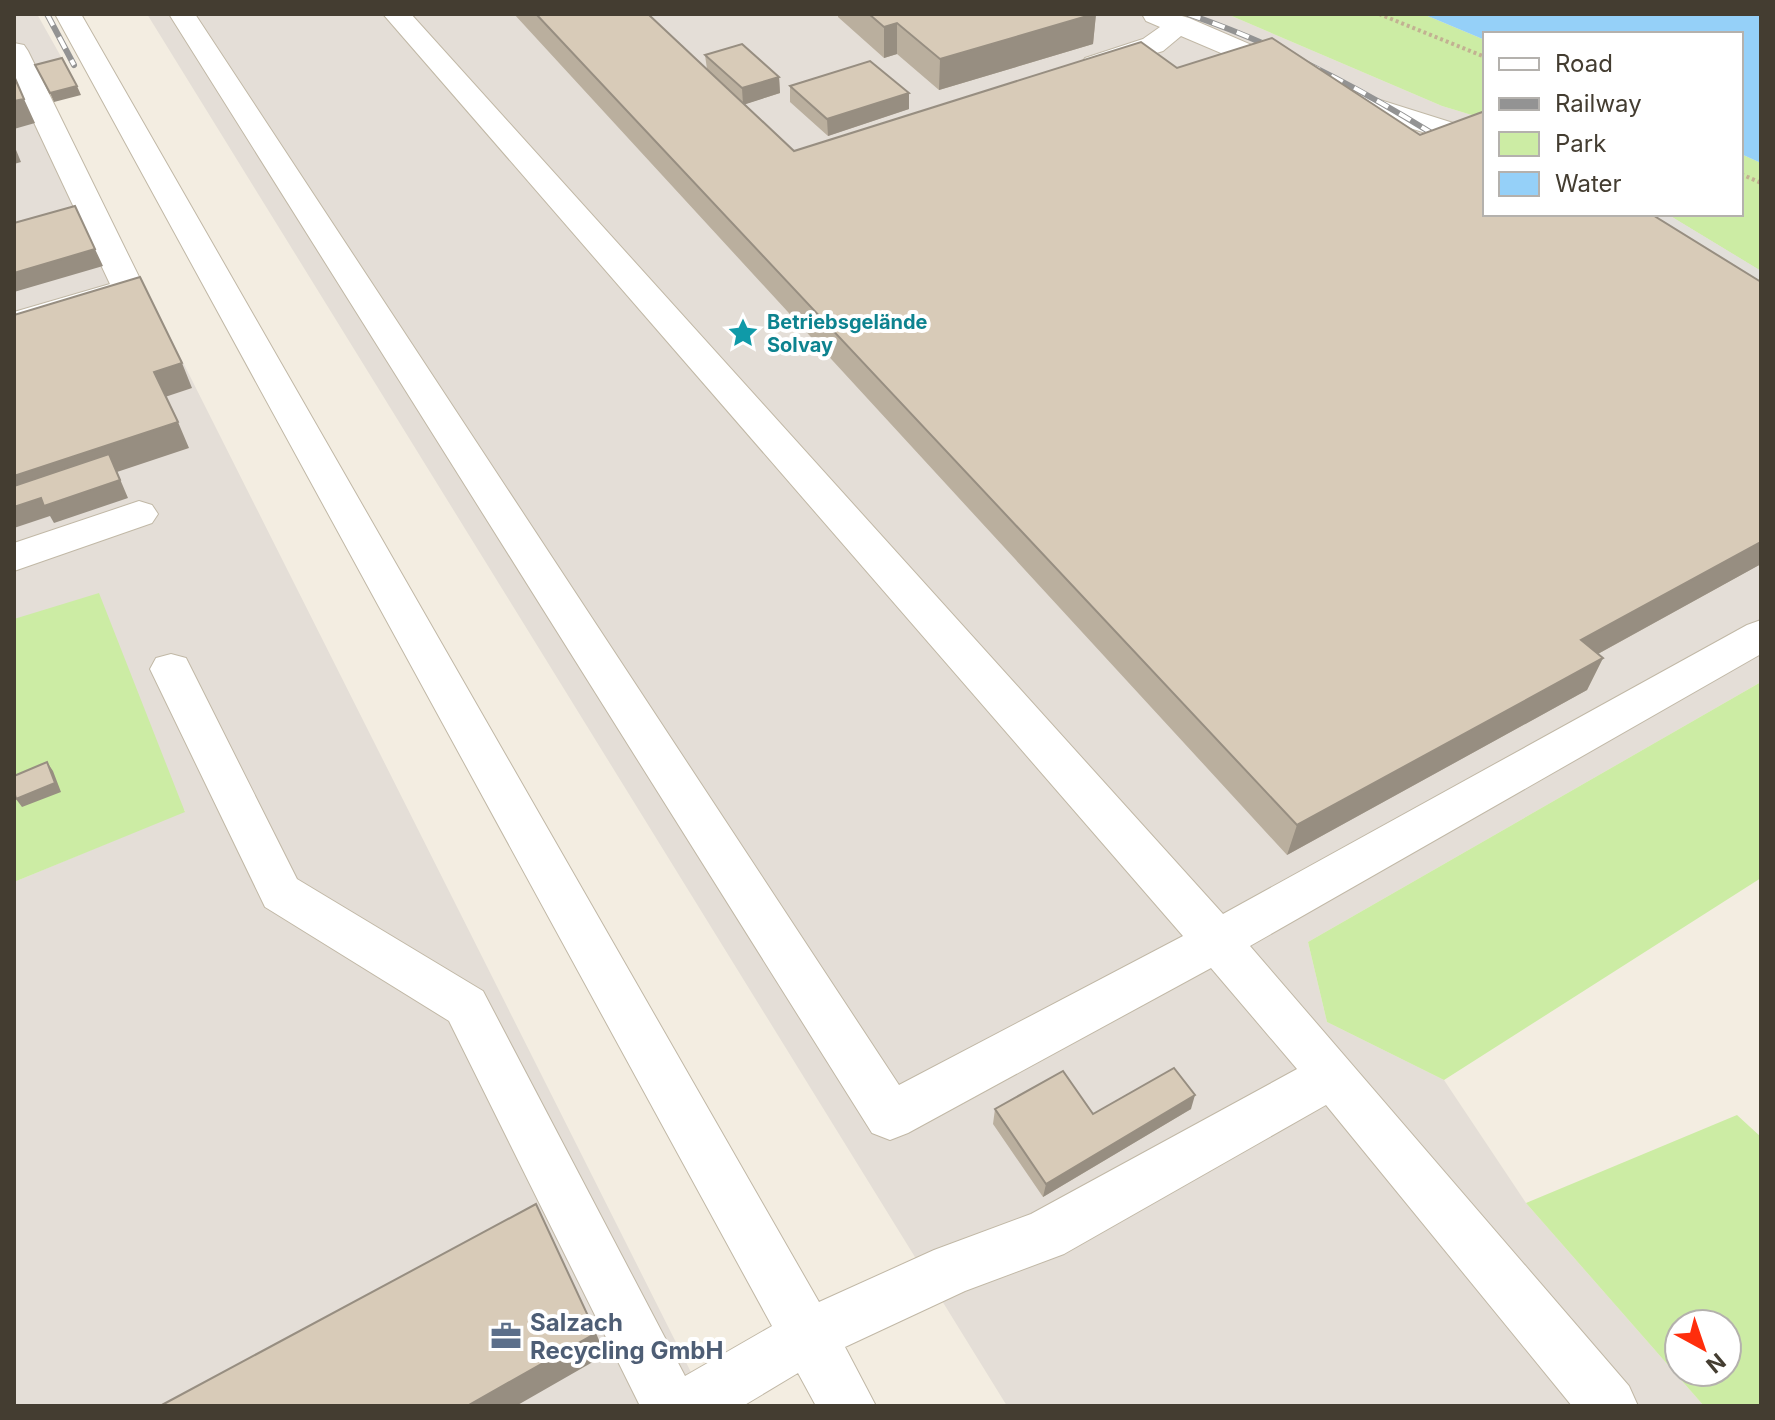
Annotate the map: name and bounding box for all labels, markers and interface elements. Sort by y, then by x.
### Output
legend [1483,32,1743,216]
text: Road [1555,49,1613,78]
text: Railway [1555,89,1642,118]
text: Park [1555,129,1606,158]
text: Water [1555,169,1622,198]
place label: Betriebsgelände Solvay [767,310,928,357]
place icon: Betriebsgelände Solvay [726,316,760,350]
place label: Salzach Recycling GmbH [530,1308,723,1365]
north arrow [1663,1308,1743,1388]
office icon: Salzach Recycling GmbH [489,1319,523,1353]
text: N [1701,1348,1731,1379]

